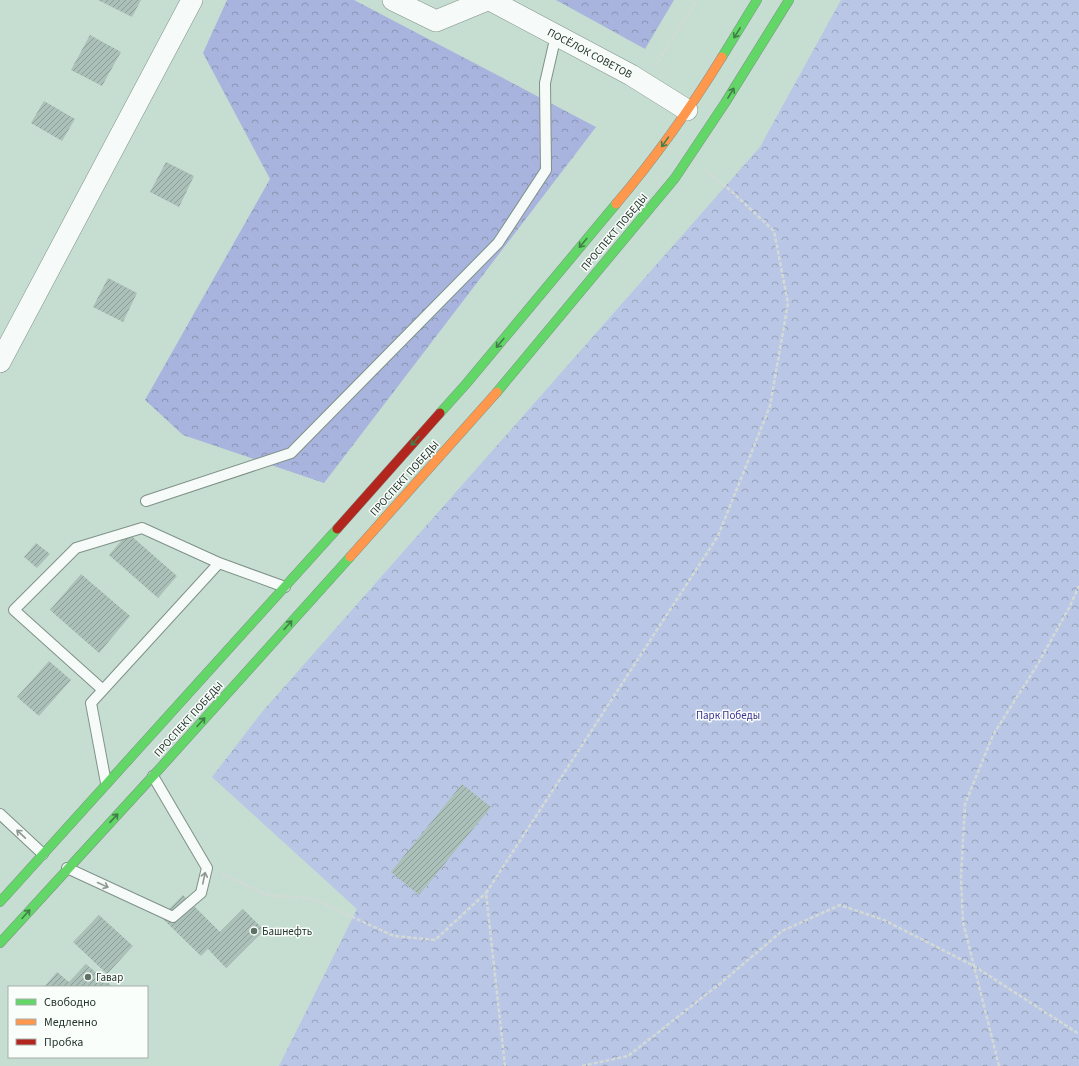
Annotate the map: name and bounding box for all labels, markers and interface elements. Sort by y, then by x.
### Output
street label: ПОСЁЛОК СОВЕТОВ [545,25,635,82]
one-way arrow [732,27,740,39]
one-way arrow [727,88,735,99]
one-way arrow [661,136,669,147]
street label: ПРОСПЕКТ ПОБЕДЫ [578,191,651,274]
one-way arrow [579,238,588,249]
one-way arrow [495,338,504,348]
one-way arrow [410,436,419,446]
street label: ПРОСПЕКТ ПОБЕДЫ [366,437,442,519]
one-way arrow [283,620,293,630]
street label: ПРОСПЕКТ ПОБЕДЫ [150,678,226,760]
park label: Парк Победы [696,708,760,723]
one-way arrow [197,717,206,727]
one-way arrow [109,813,119,823]
one-way arrow [17,830,27,839]
one-way arrow [201,872,209,885]
one-way arrow [96,882,108,889]
one-way arrow [21,909,31,919]
place label: Башнефть [262,924,312,939]
marker: Башнефть [249,926,259,936]
place label: Гавар [96,970,123,985]
marker: Гавар [83,972,93,982]
legend [8,986,148,1058]
text: Свободно [44,994,96,1011]
text: Медленно [44,1014,98,1031]
text: Пробка [44,1034,83,1051]

